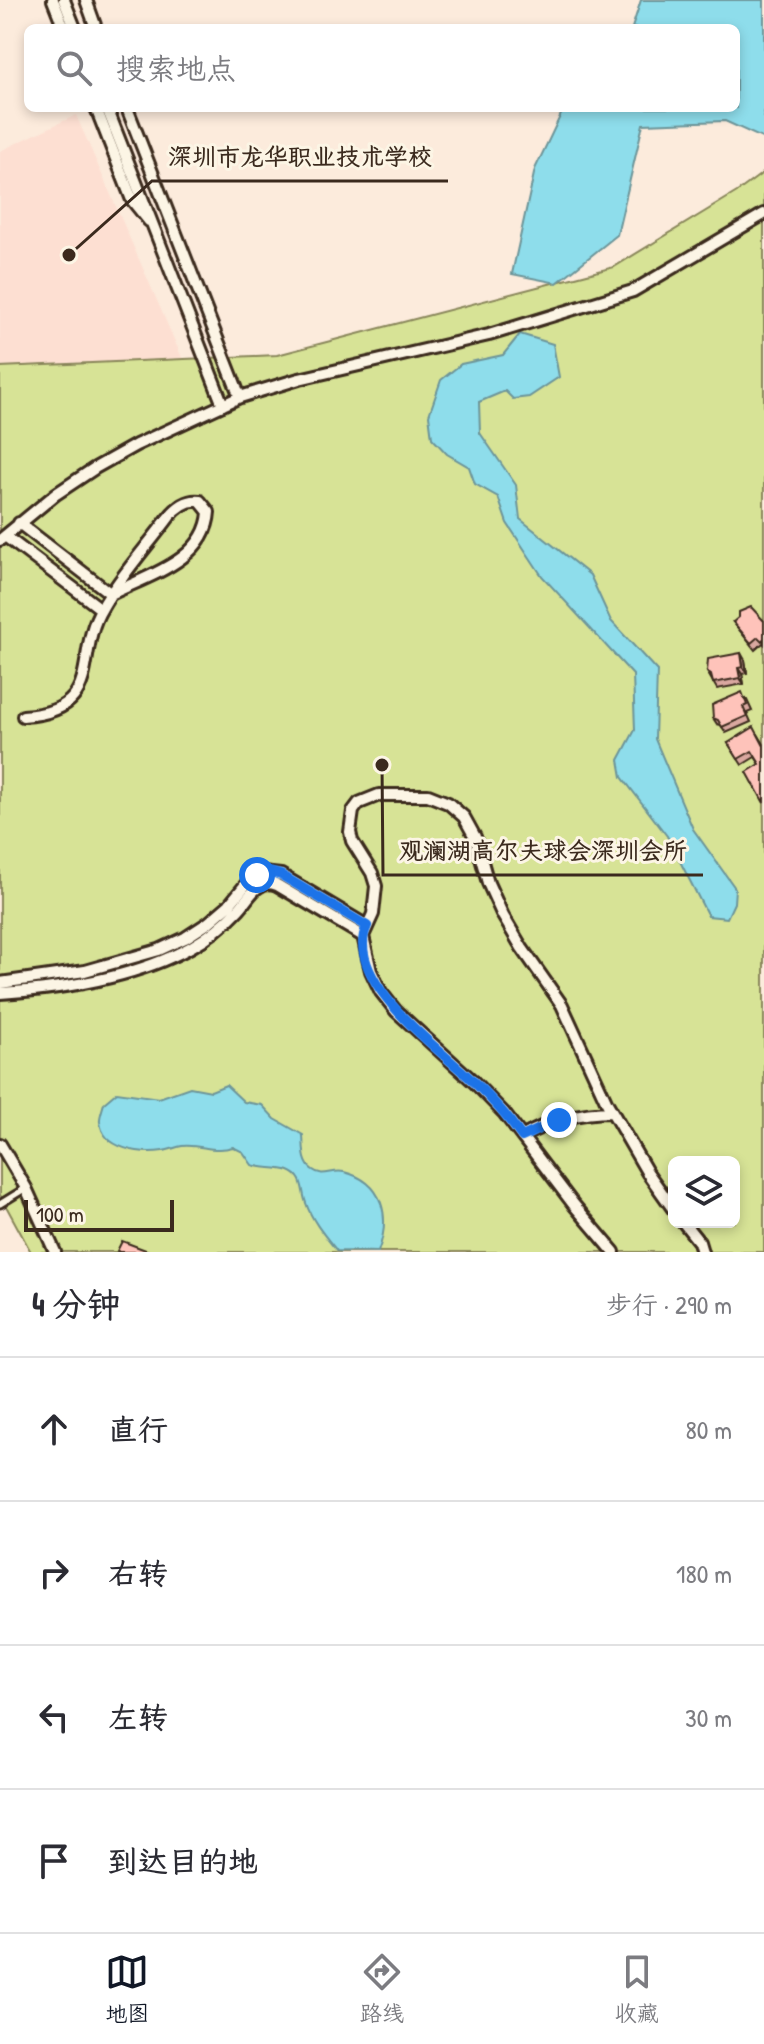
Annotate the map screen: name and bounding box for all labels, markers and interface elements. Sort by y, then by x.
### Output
search box [24,24,740,112]
icon: search [52,46,96,90]
text: 搜索地点 [116,48,236,88]
callout: 深圳市龙华职业技术学校 [152,133,448,181]
text: 深圳市龙华职业技术学校 [168,140,432,172]
callout: 观澜湖高尔夫球会深圳会所 [383,827,703,875]
text: 观澜湖高尔夫球会深圳会所 [399,834,687,866]
route start [239,857,275,893]
route end [541,1102,577,1138]
map controls [668,1156,740,1228]
button: layers [668,1156,740,1228]
scale bar [24,1196,174,1232]
text: 100 m [36,1199,84,1229]
text: 4 分钟 [32,1281,121,1327]
text: 步行 · 290 m [606,1287,732,1322]
icon: ahead [32,1407,76,1451]
text: 直行 [108,1409,168,1449]
text: 80 m [685,1412,732,1447]
icon: right [32,1551,76,1595]
text: 右转 [108,1553,168,1593]
text: 180 m [676,1556,732,1591]
icon: left [32,1695,76,1739]
text: 左转 [108,1697,168,1737]
text: 30 m [685,1700,732,1735]
icon: arrive [32,1839,76,1883]
text: 到达目的地 [108,1841,258,1881]
tab: 地图 [105,1950,149,2028]
tab: 路线 [360,1950,404,2028]
tab: 收藏 [615,1950,659,2028]

